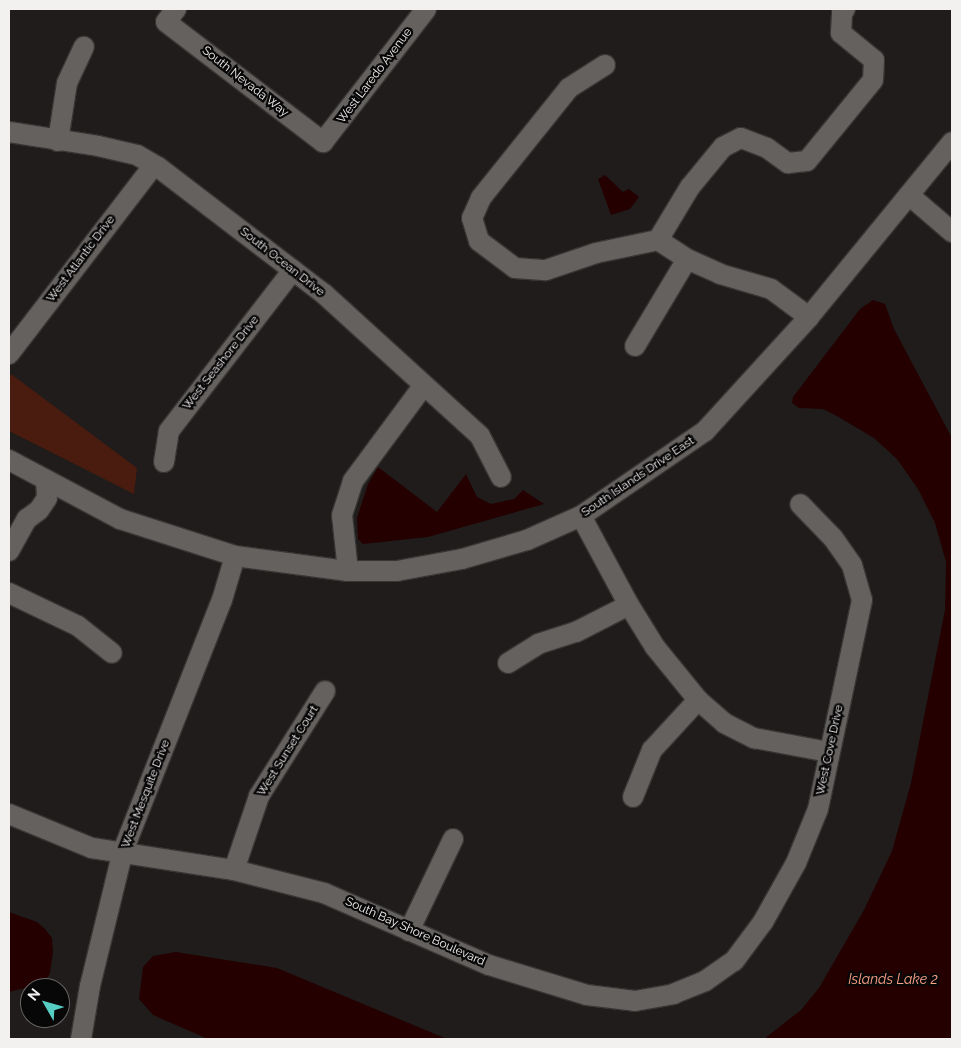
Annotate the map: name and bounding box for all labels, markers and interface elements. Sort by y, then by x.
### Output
street label: West Laredo Avenue [334,25,416,127]
street label: South Nevada Way [199,44,291,120]
street label: West Atlantic Drive [44,213,118,305]
street label: South Ocean Drive [237,224,327,300]
street label: West Seashore Drive [180,313,262,413]
street label: South Islands Drive East [579,434,697,520]
street label: West Sunset Court [254,703,322,799]
street label: West Cove Drive [813,704,847,796]
street label: West Mesquite Drive [119,738,173,850]
street label: South Bay Shore Boulevard [343,895,487,969]
water label: Islands Lake 2 [848,971,938,987]
north arrow [20,978,70,1028]
text: N [24,985,44,1004]

